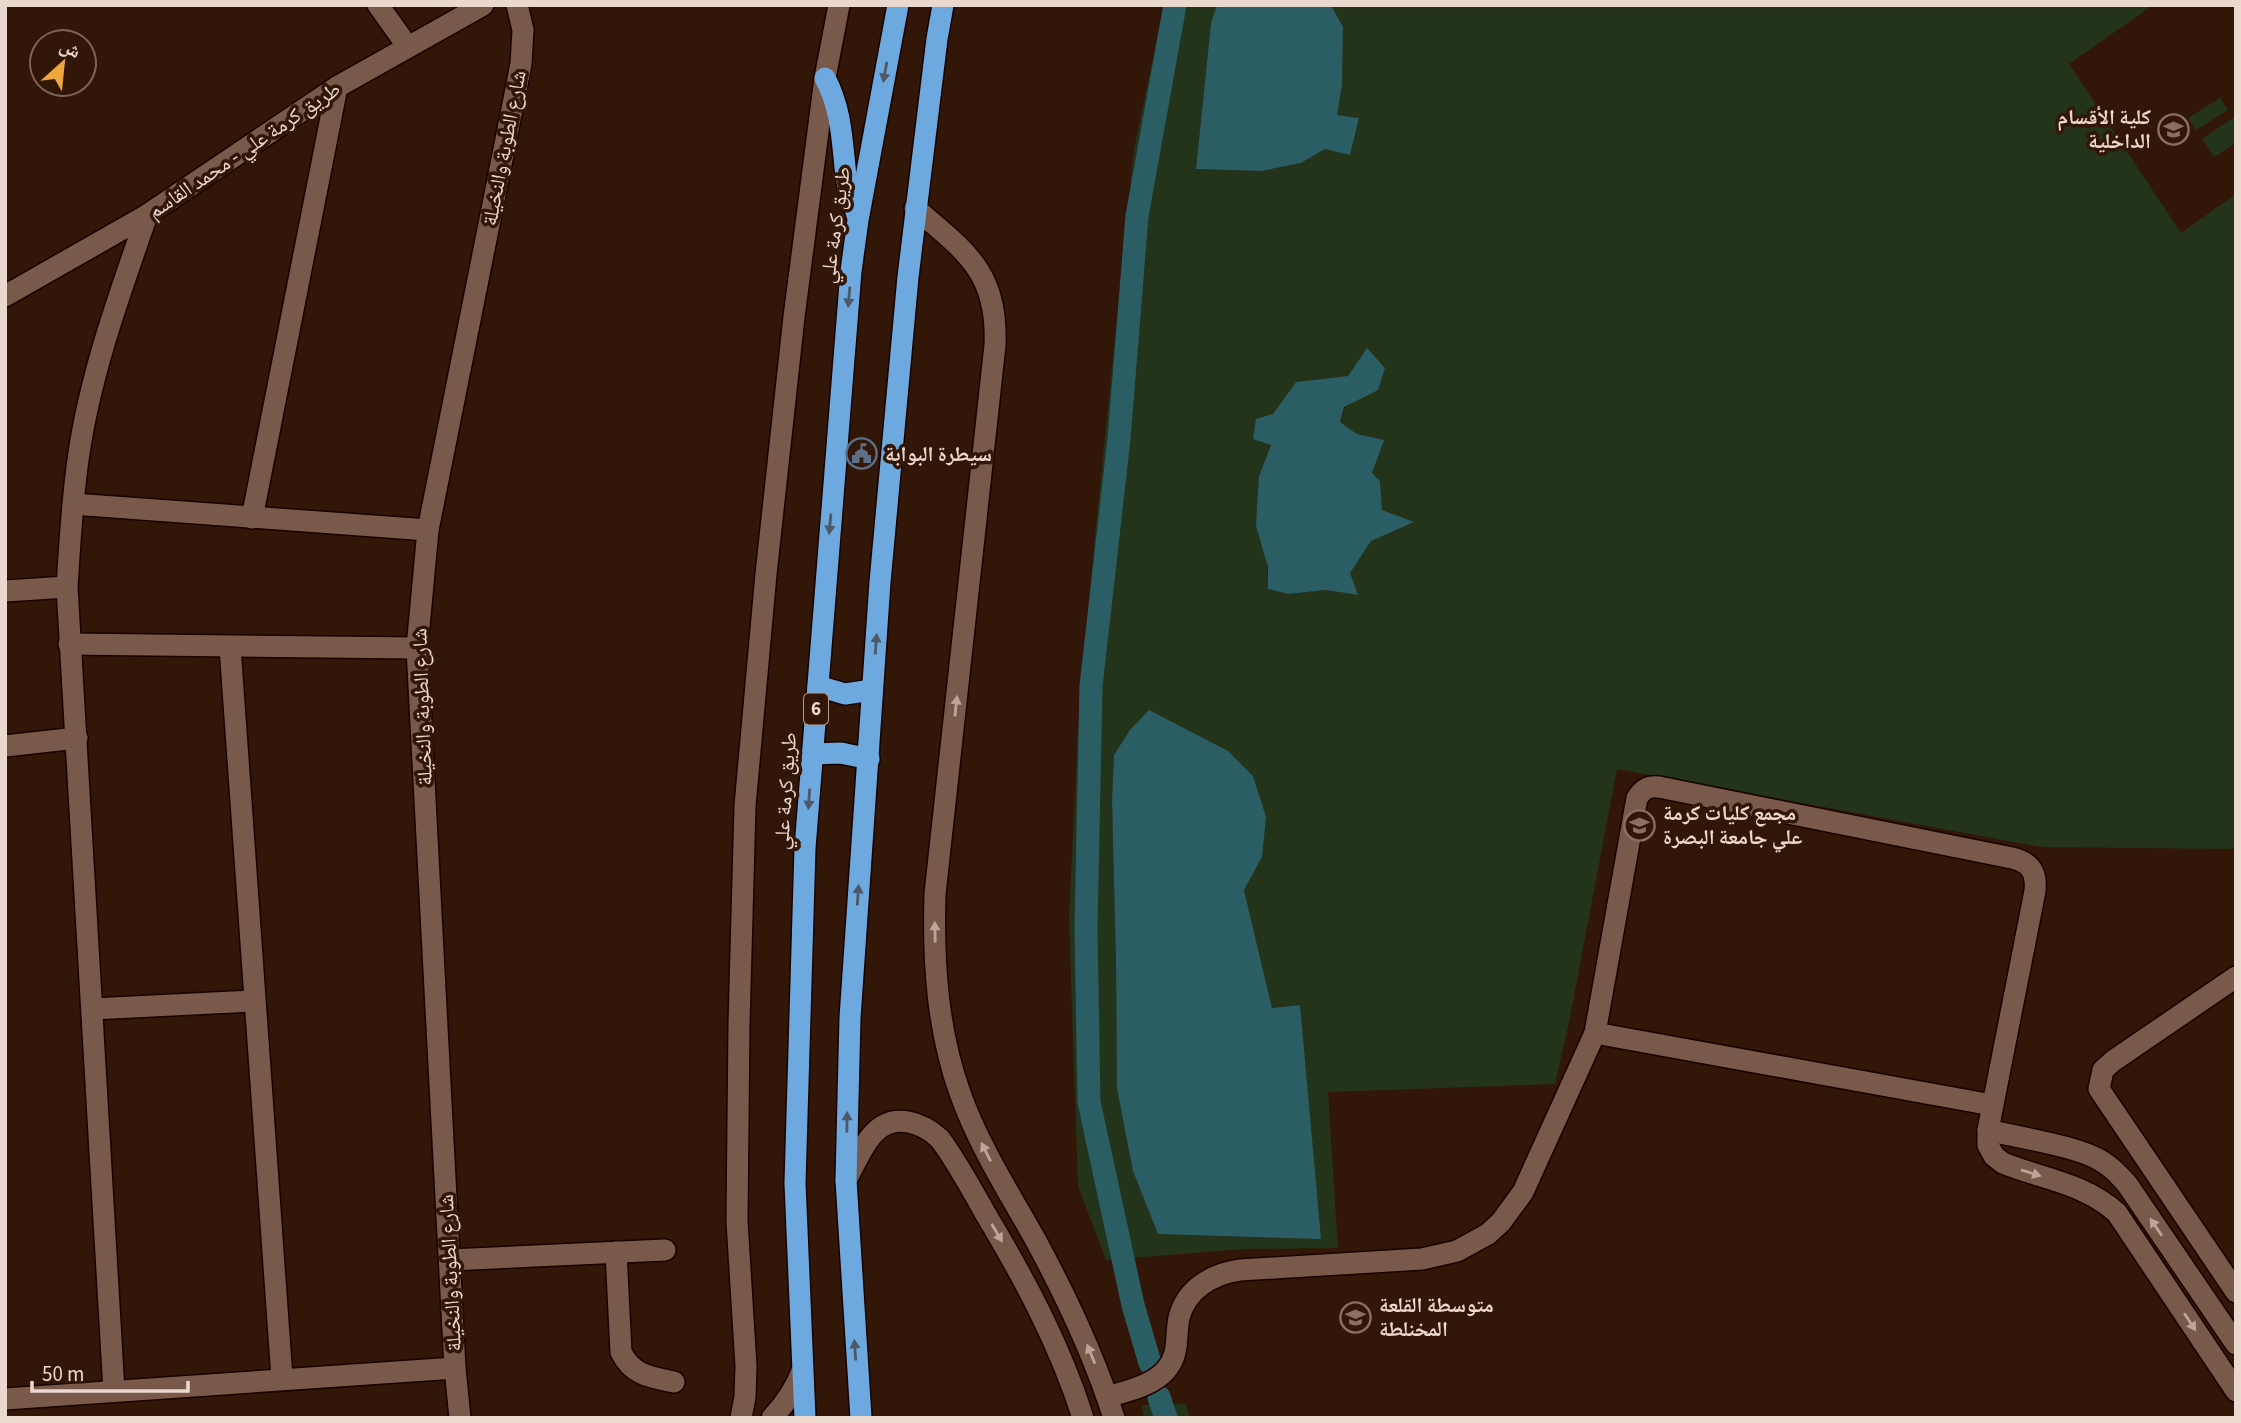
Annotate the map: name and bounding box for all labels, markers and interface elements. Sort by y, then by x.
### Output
north arrow [28,28,98,98]
text: ش [55,33,85,66]
one-way arrow [880,61,891,83]
street label: شارع الطوبة والنخيلة [474,68,534,228]
street label: طريق كرمة علي - محمد القاسم [142,74,347,227]
place label: كلية الأقسام الداخلية [2057,102,2151,156]
school or university icon: كلية الأقسام الداخلية [2157,112,2191,146]
street label: طريق كرمة علي [812,165,859,286]
one-way arrow [843,286,854,308]
public building icon: سيطرة البوابة [845,437,879,471]
place label: سيطرة البوابة [885,439,992,469]
one-way arrow [824,513,835,535]
street label: شارع الطوبة والنخيلة [404,628,440,786]
one-way arrow [871,633,882,655]
road number: 6 [804,694,828,724]
one-way arrow [950,695,961,717]
street label: طريق كرمة علي [766,731,805,851]
one-way arrow [803,788,814,810]
place label: مجمع كليات كرمة علي جامعة البصرة [1663,798,1802,853]
school or university icon: مجمع كليات كرمة علي جامعة البصرة [1623,808,1657,842]
one-way arrow [853,884,864,906]
one-way arrow [929,921,940,943]
one-way arrow [842,1111,853,1133]
one-way arrow [981,1142,992,1162]
one-way arrow [2021,1168,2042,1178]
street label: شارع الطوبة والنخيلة [431,1193,469,1353]
one-way arrow [2150,1217,2163,1236]
one-way arrow [991,1224,1004,1243]
place label: متوسطة القلعة المخنلطة [1379,1290,1494,1344]
school or university icon: متوسطة القلعة المخنلطة [1339,1300,1373,1334]
one-way arrow [2183,1313,2197,1331]
one-way arrow [849,1339,860,1361]
one-way arrow [1085,1343,1096,1364]
scale bar [32,1350,187,1394]
text: 50 m [42,1359,84,1389]

